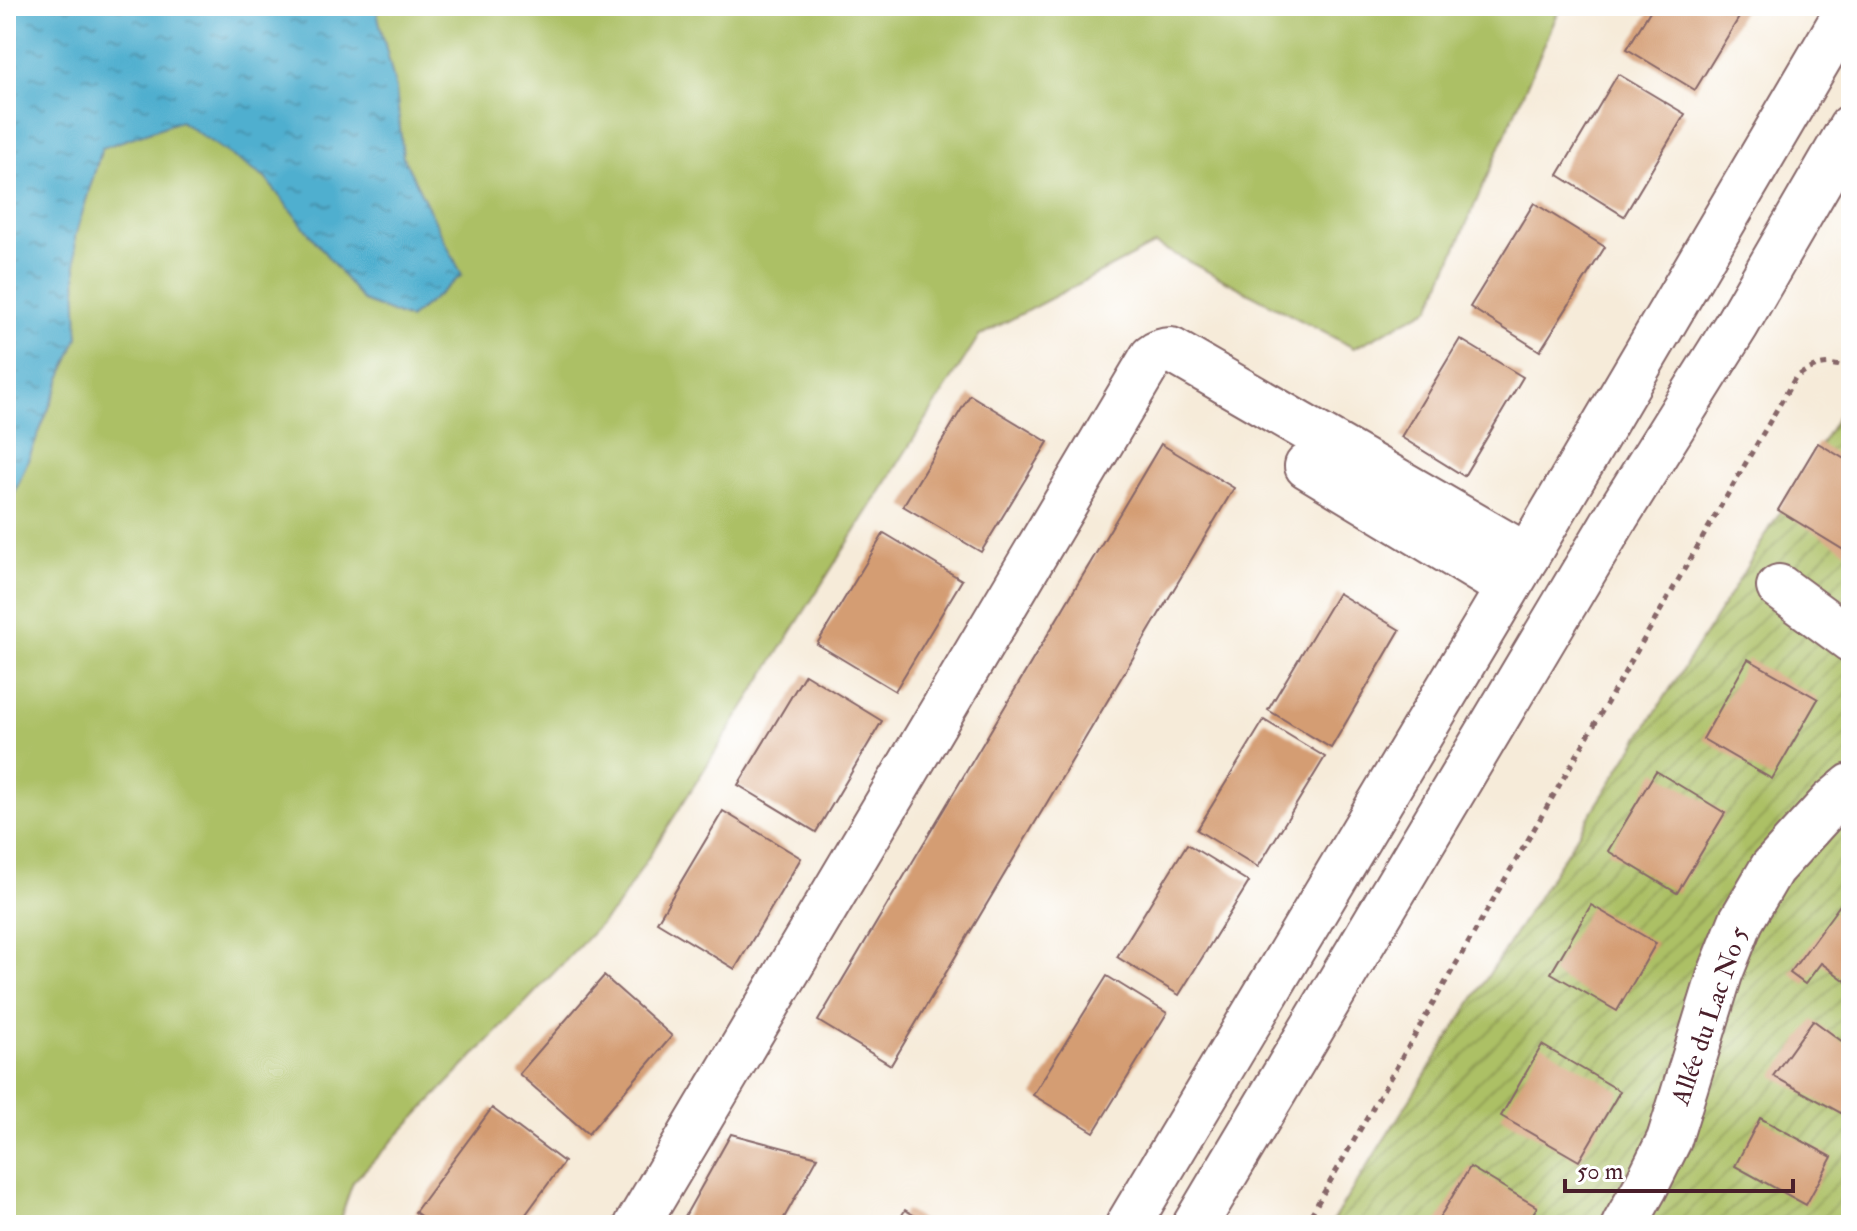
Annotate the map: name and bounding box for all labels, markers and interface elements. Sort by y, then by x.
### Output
street label: Allée du Lac No 5 [1664,922,1756,1110]
scale bar [1565,1143,1793,1193]
text: 50 m [1577,1156,1624,1187]

